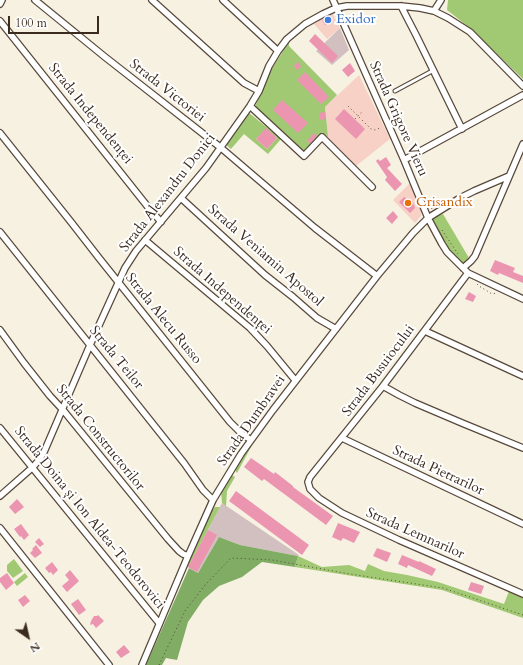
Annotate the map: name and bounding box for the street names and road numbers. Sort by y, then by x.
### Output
street label: Strada Victoriei [126,56,208,126]
street label: Strada Grigore Vieru [365,59,431,179]
street label: Strada Independenței [44,60,136,168]
street label: Strada Alexandru Donici [116,130,220,256]
street label: Strada Veniamin Apostol [204,201,326,311]
street label: Strada Independenţei [169,244,275,338]
street label: Strada Alecu Russo [121,270,205,368]
street label: Strada Busuiocului [339,322,419,420]
street label: Strada Teilor [85,323,147,393]
street label: Strada Dumbravei [214,372,290,470]
street label: Strada Constructorilor [52,382,148,494]
street label: Strada Doina și Ion Aldea-Teodorovici [10,423,168,613]
street label: Strada Pietrarilor [389,442,487,500]
street label: Strada Lemnarilor [363,505,467,563]

